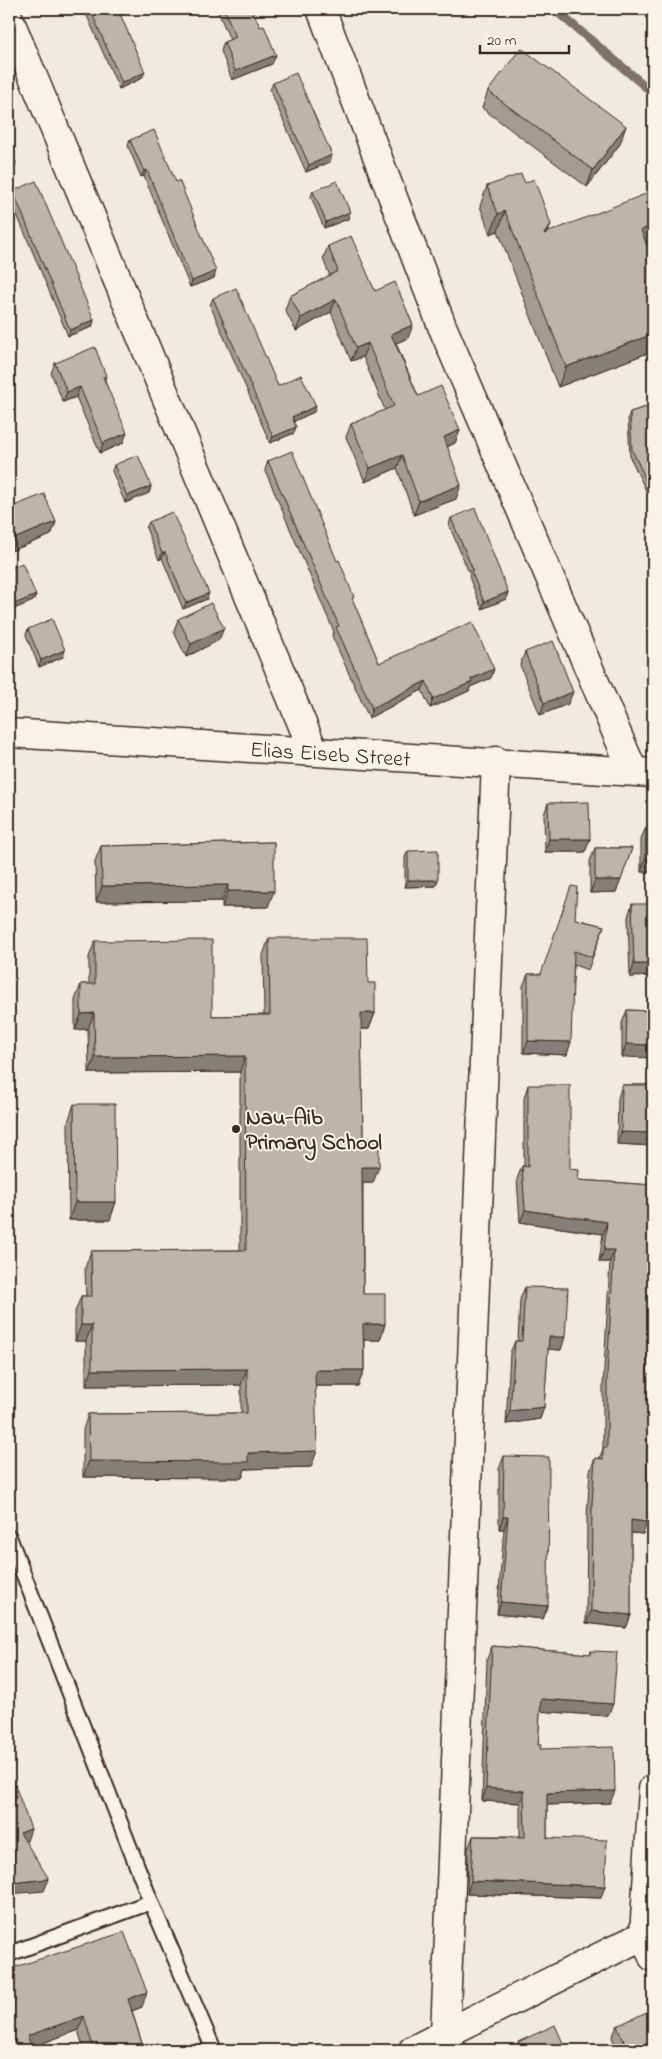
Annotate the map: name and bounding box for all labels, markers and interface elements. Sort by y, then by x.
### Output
scale bar [480,22,568,54]
text: 20 m [487,30,517,52]
street label: Elias Eiseb Street [249,735,412,777]
place label: Nau-Aib Primary School [246,1103,382,1161]
marker: Nau-Aib Primary School [230,1123,242,1135]

